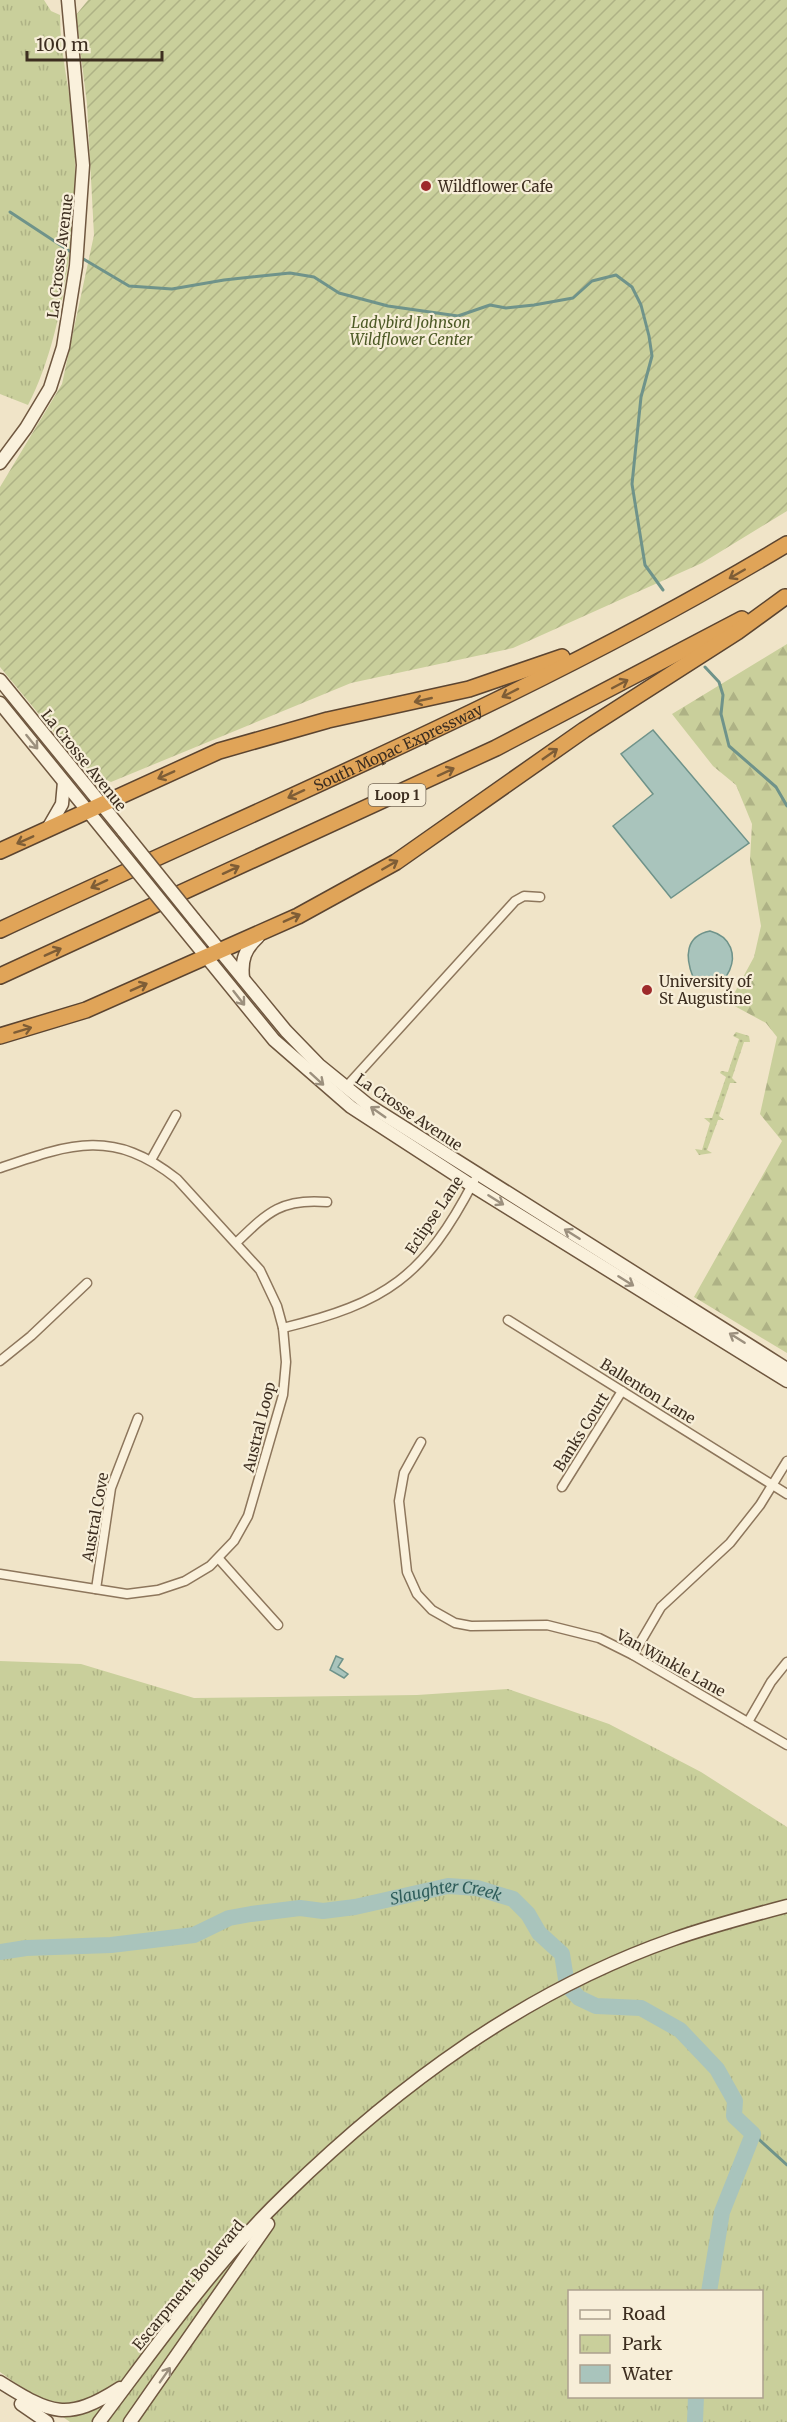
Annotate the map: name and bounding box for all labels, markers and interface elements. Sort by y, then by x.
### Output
scale bar [27,24,162,62]
text: 100 m [36,33,89,56]
place label: Wildflower Cafe [437,177,553,196]
marker: Wildflower Cafe [419,179,433,193]
street label: La Crosse Avenue [43,193,77,319]
park label: Ladybird Johnson Wildflower Center [350,313,473,349]
one-way arrow [729,568,746,580]
one-way arrow [611,678,629,689]
one-way arrow [502,688,520,699]
one-way arrow [413,695,433,706]
street label: South Mopac Expressway [310,699,486,795]
street label: La Crosse Avenue [37,706,131,815]
one-way arrow [26,734,39,750]
one-way arrow [541,748,558,760]
one-way arrow [437,765,455,777]
one-way arrow [157,770,175,781]
road number: Loop 1 [368,784,426,806]
one-way arrow [287,789,305,800]
one-way arrow [16,835,34,846]
one-way arrow [381,859,398,871]
one-way arrow [221,864,239,876]
one-way arrow [91,879,109,890]
one-way arrow [282,912,300,923]
one-way arrow [44,945,62,957]
place label: University of St Augustine [659,972,753,1008]
one-way arrow [130,980,148,991]
marker: University of St Augustine [640,983,654,997]
one-way arrow [232,990,245,1006]
one-way arrow [13,1024,32,1035]
street label: La Crosse Avenue [352,1069,466,1155]
one-way arrow [310,1072,325,1086]
one-way arrow [370,1106,386,1118]
street label: Eclipse Lane [401,1172,467,1258]
one-way arrow [487,1194,504,1206]
one-way arrow [564,1228,581,1240]
one-way arrow [617,1275,634,1287]
one-way arrow [729,1331,746,1343]
street label: Ballenton Lane [597,1354,699,1428]
street label: Austral Loop [238,1380,279,1475]
street label: Banks Court [549,1389,613,1475]
street label: Austral Cove [78,1471,112,1564]
street label: Van Winkle Lane [612,1625,729,1701]
water label: Slaughter Creek [388,1875,505,1909]
street label: Escarpment Boulevard [128,2216,248,2354]
legend [568,2290,763,2398]
text: Road [622,2302,666,2325]
text: Park [622,2332,663,2355]
text: Water [621,2362,673,2385]
one-way arrow [159,2367,171,2383]

